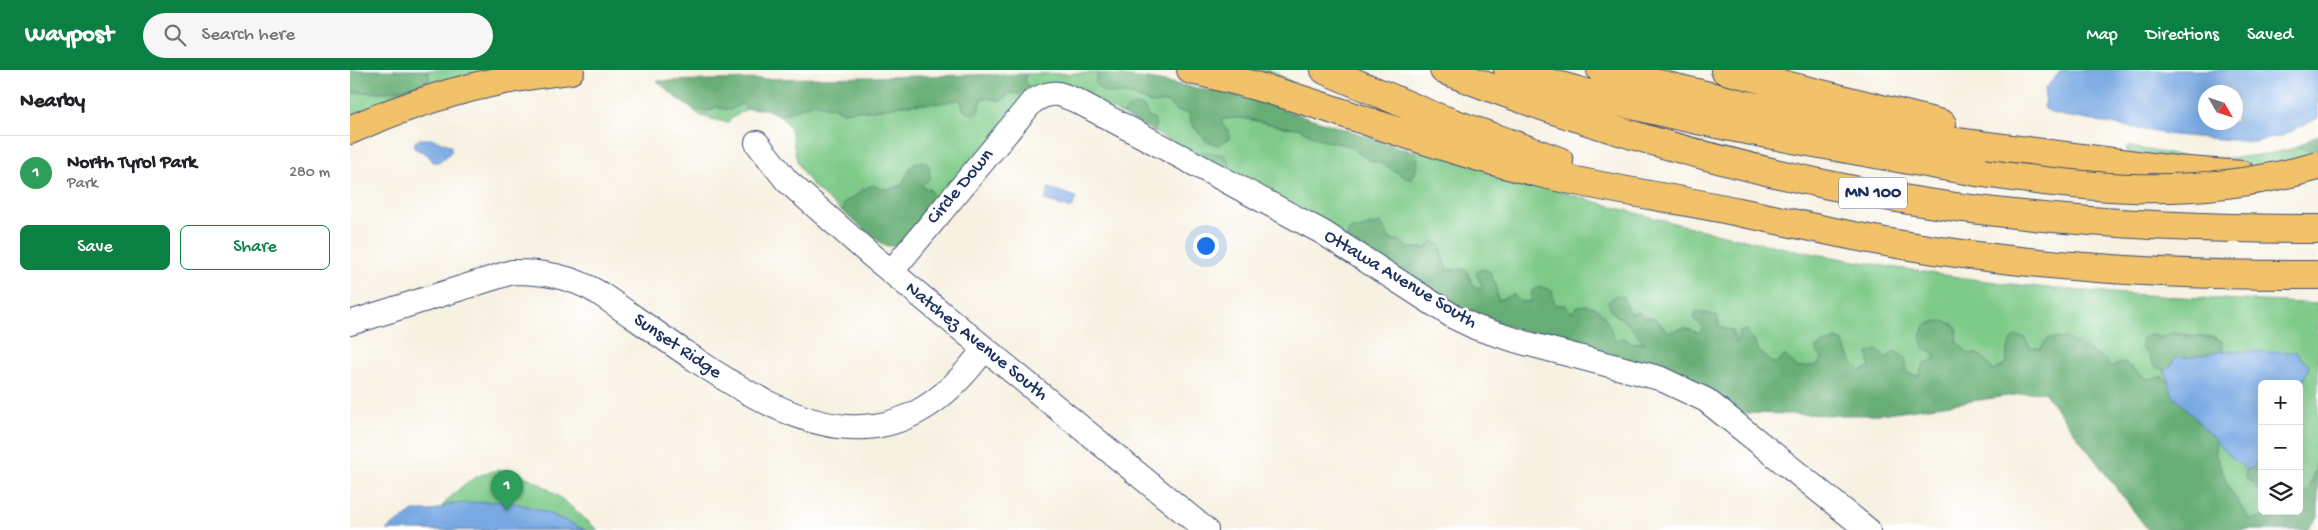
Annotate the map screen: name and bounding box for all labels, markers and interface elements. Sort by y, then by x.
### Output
search box [143,13,493,58]
text: Waypost [25,21,113,50]
icon: search [161,21,189,49]
text: Search here [201,24,295,47]
text: Map [2086,25,2118,46]
text: Directions [2146,25,2219,46]
text: Saved [2247,25,2293,46]
north arrow [2198,85,2243,130]
text: Nearby [20,90,85,115]
street label: Circle Down [923,144,999,230]
text: North Tyrol Park [67,152,197,175]
text: 1 [33,164,39,183]
text: 280 m [289,164,330,183]
text: Park [67,175,98,194]
road number: MN 100 [1839,178,1907,208]
button: Save [20,225,170,270]
button: Share [180,225,330,270]
street label: Ottawa Avenue South [1319,225,1481,335]
your location [1193,233,1219,259]
street label: Natchez Avenue South [900,277,1052,407]
street label: Sunset Ridge [628,309,726,385]
map controls [2258,380,2303,515]
button: + [2258,380,2303,425]
button: − [2258,425,2303,470]
pin: 1 [491,470,523,511]
button: layers [2258,470,2303,515]

